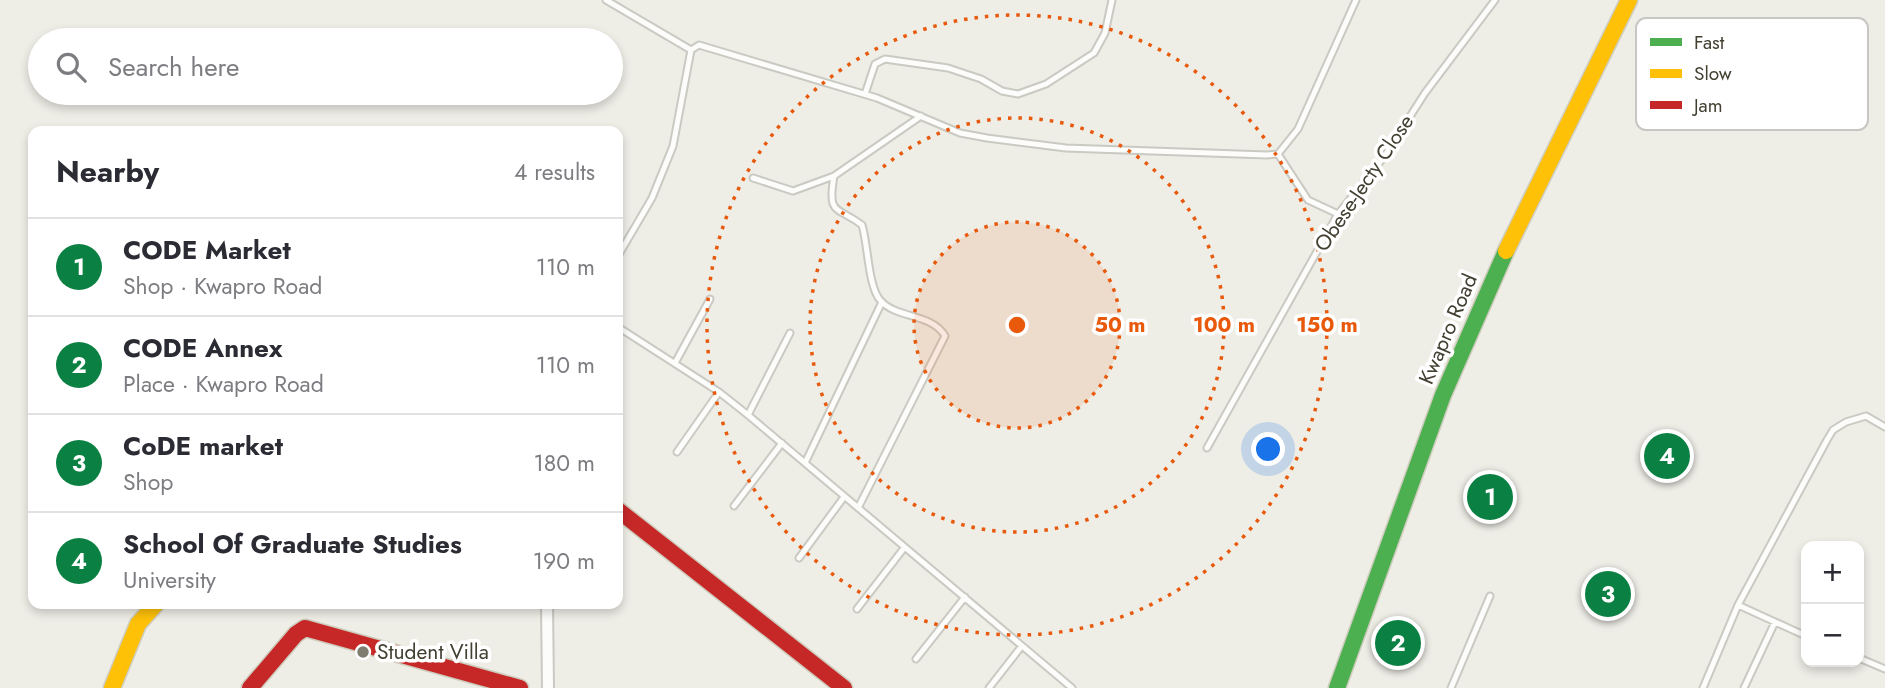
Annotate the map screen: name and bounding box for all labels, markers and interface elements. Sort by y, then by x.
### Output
legend [1636,18,1868,130]
search box [28,28,623,105]
text: Fast [1694,29,1725,56]
icon: search [52,48,90,86]
text: Search here [108,48,240,86]
text: Slow [1694,60,1732,87]
text: Jam [1691,92,1723,119]
street label: Obese-Jecty Close [1307,108,1421,258]
text: Nearby [56,150,159,193]
text: 4 results [514,155,595,189]
text: CODE Market [123,231,291,269]
text: 1 [73,250,85,284]
text: 110 m [536,250,595,284]
text: Shop · Kwapro Road [123,269,322,303]
street label: Kwapro Road [1411,269,1485,389]
text: 50 m [1095,310,1145,340]
text: 100 m [1193,310,1255,340]
text: 150 m [1296,310,1358,340]
centre of rings [1005,313,1029,337]
text: CODE Annex [123,329,282,367]
text: 2 [71,348,87,382]
text: 110 m [536,348,595,382]
text: Place · Kwapro Road [123,367,324,401]
text: CoDE market [123,427,283,465]
pin: 4 [1644,430,1690,482]
your location [1251,432,1285,466]
text: 3 [72,446,86,480]
text: 180 m [533,446,595,480]
text: Shop [123,465,173,499]
pin: 1 [1467,471,1513,523]
text: School Of Graduate Studies [123,525,462,563]
map controls [1801,541,1864,667]
button: + [1801,541,1864,604]
text: 4 [71,544,87,578]
text: 190 m [533,544,595,578]
text: University [123,563,216,597]
pin: 3 [1585,568,1631,620]
button: − [1801,604,1864,667]
pin: 2 [1375,617,1421,669]
place label: Student Villa [377,637,489,667]
marker: Student Villa [355,644,371,660]

